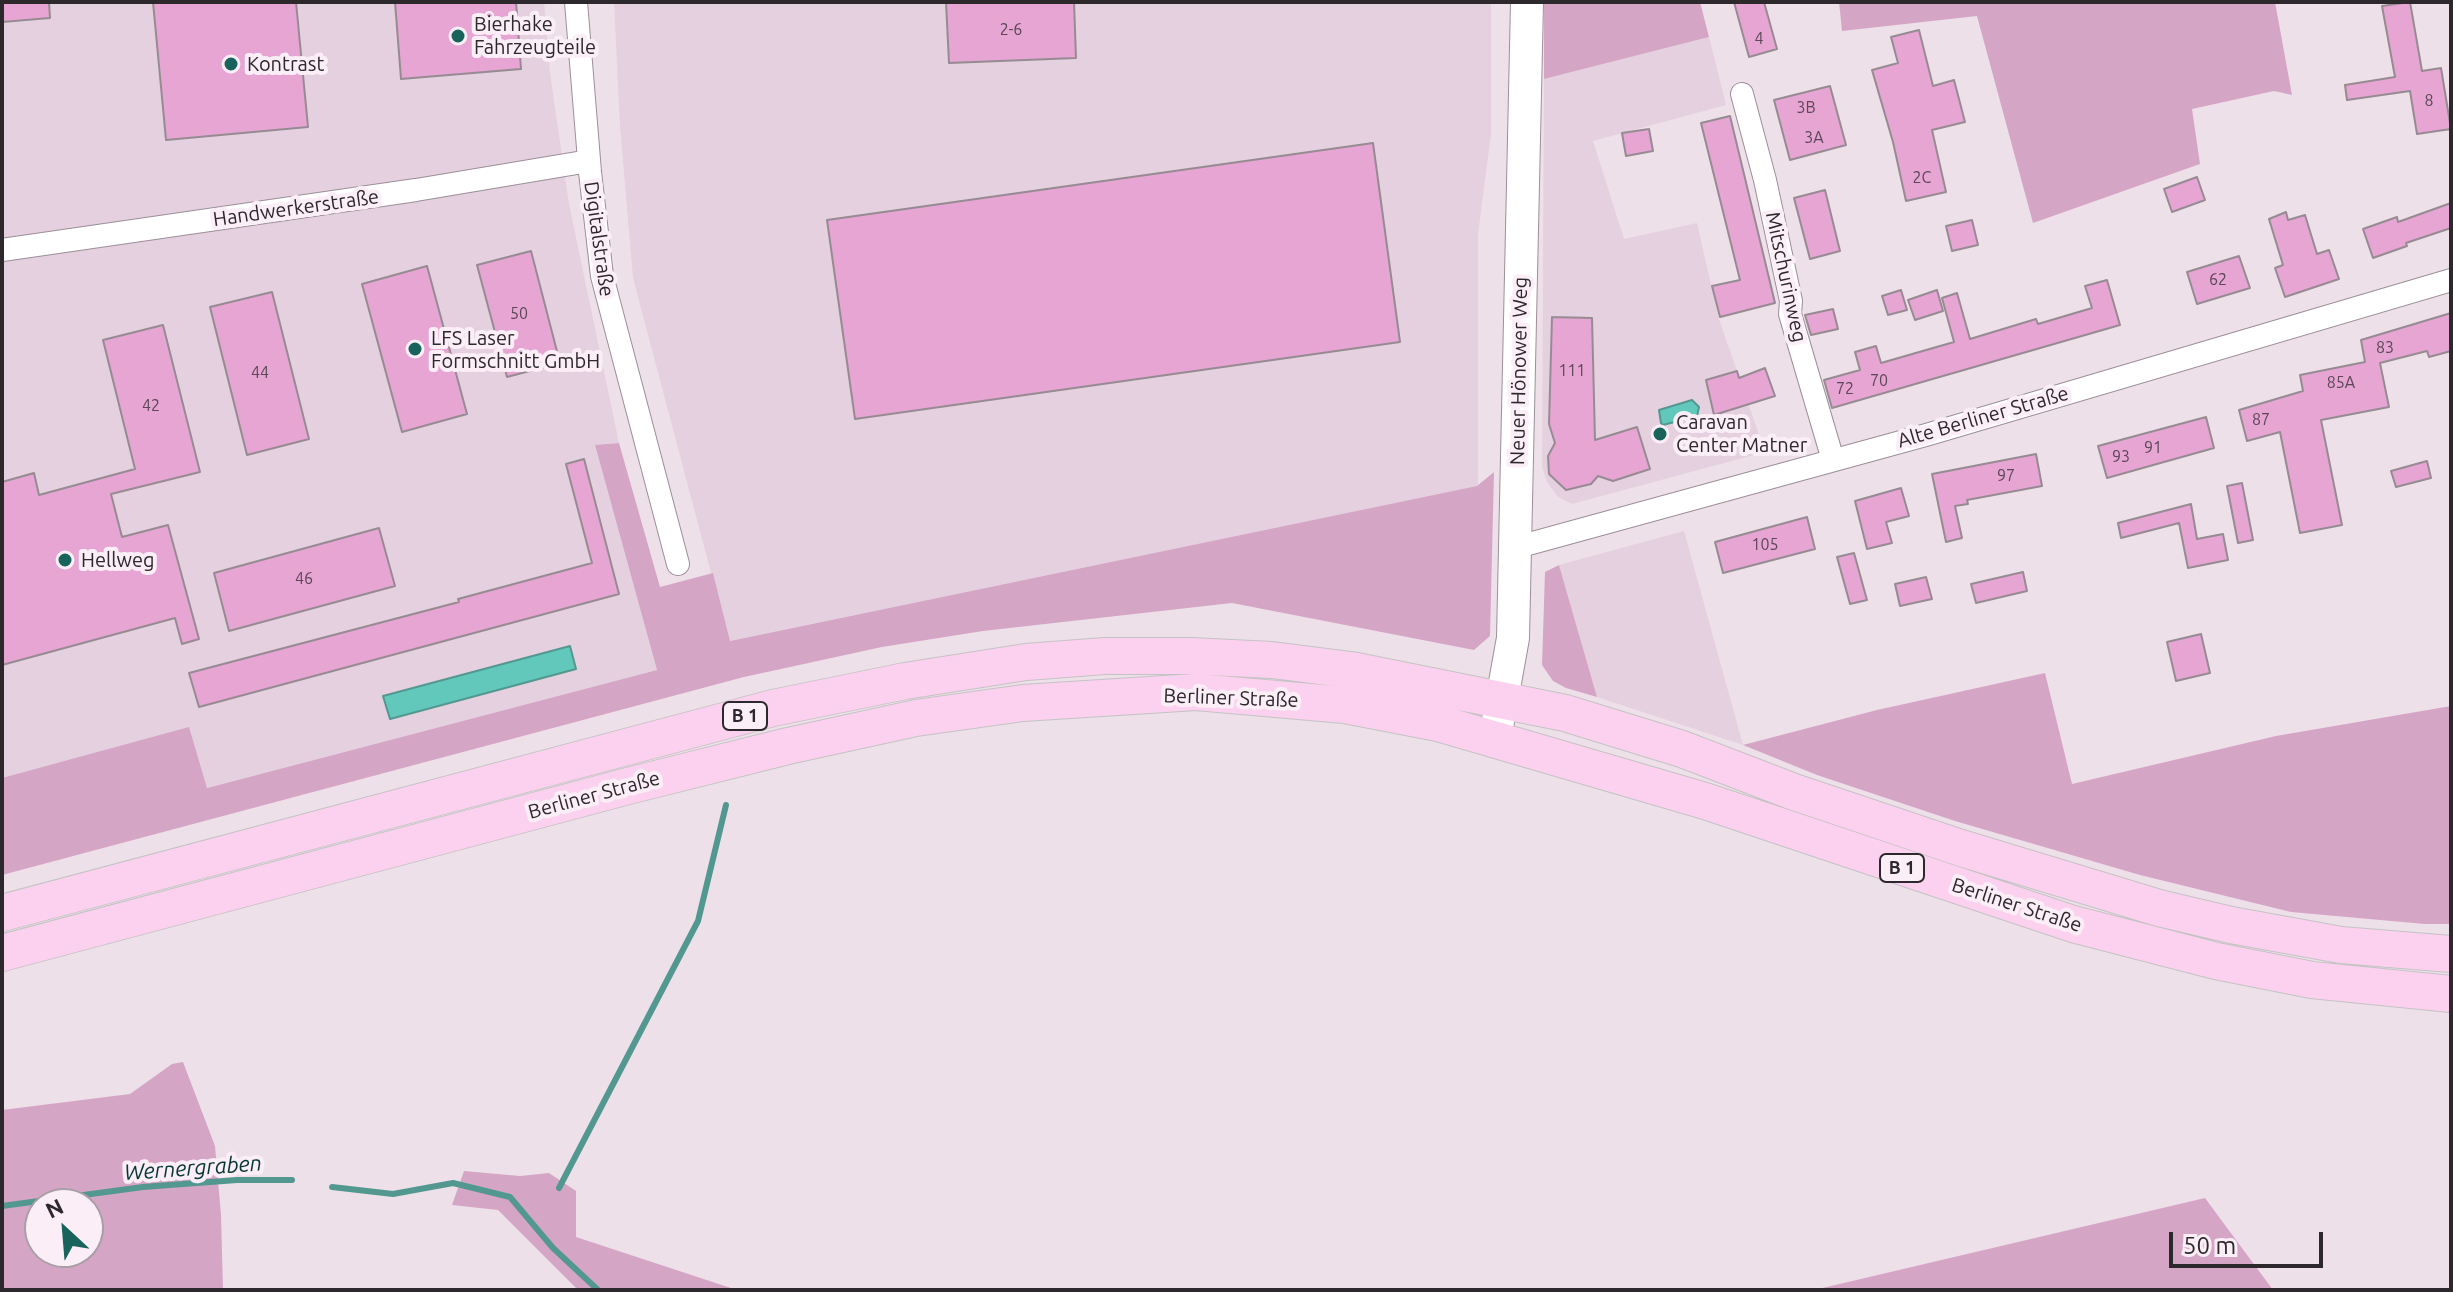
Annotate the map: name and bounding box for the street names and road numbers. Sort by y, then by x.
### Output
street label: Digitalstraße [579,180,619,298]
street label: Handwerkerstraße [211,184,381,232]
street label: Mitschurinweg [1760,210,1812,344]
street label: Neuer Hönower Weg [1505,277,1533,465]
street label: Alte Berliner Straße [1895,381,2071,453]
street label: Berliner Straße [1163,684,1299,712]
road number: B 1 [723,702,767,730]
street label: Berliner Straße [526,766,662,824]
road number: B 1 [1880,854,1924,882]
street label: Berliner Straße [1949,873,2085,937]

